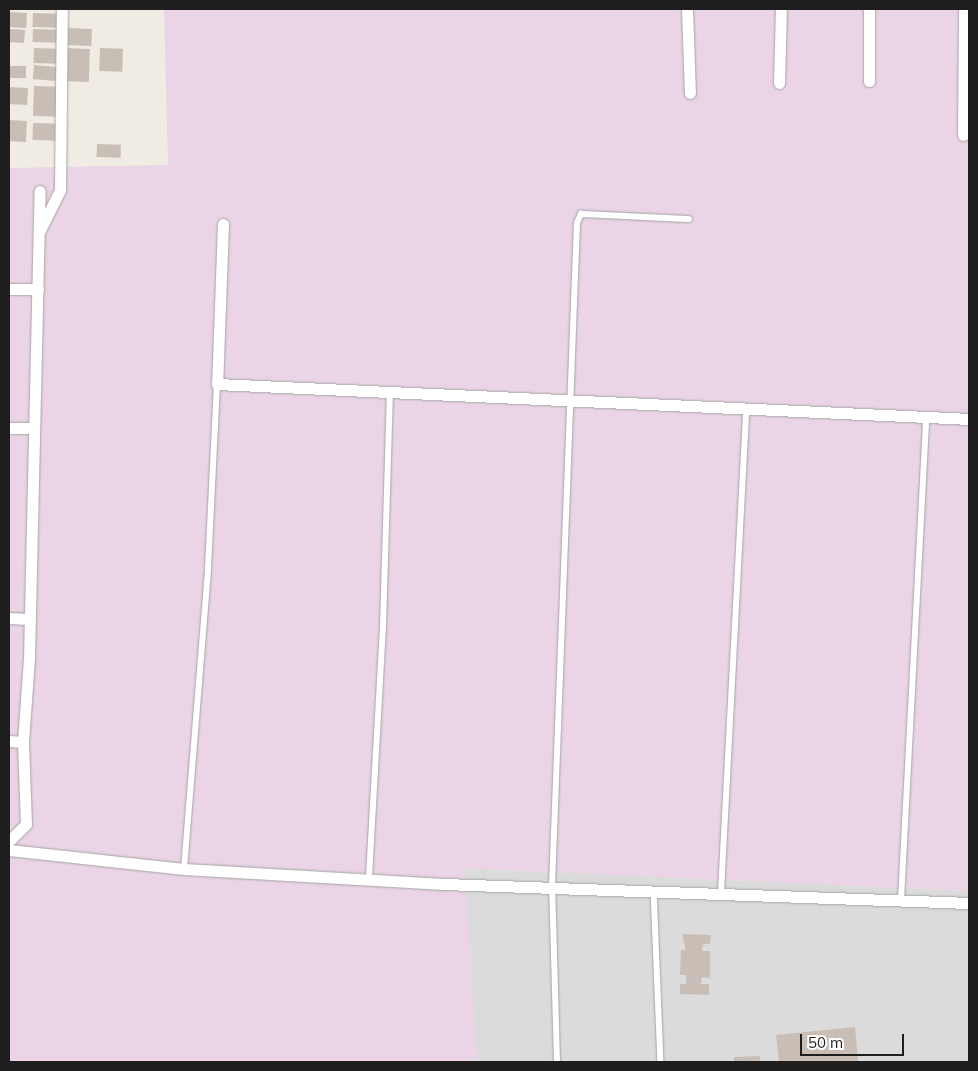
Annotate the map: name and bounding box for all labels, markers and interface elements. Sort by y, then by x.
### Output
scale bar [803,1024,907,1056]
text: 50 m [808,1033,843,1052]

